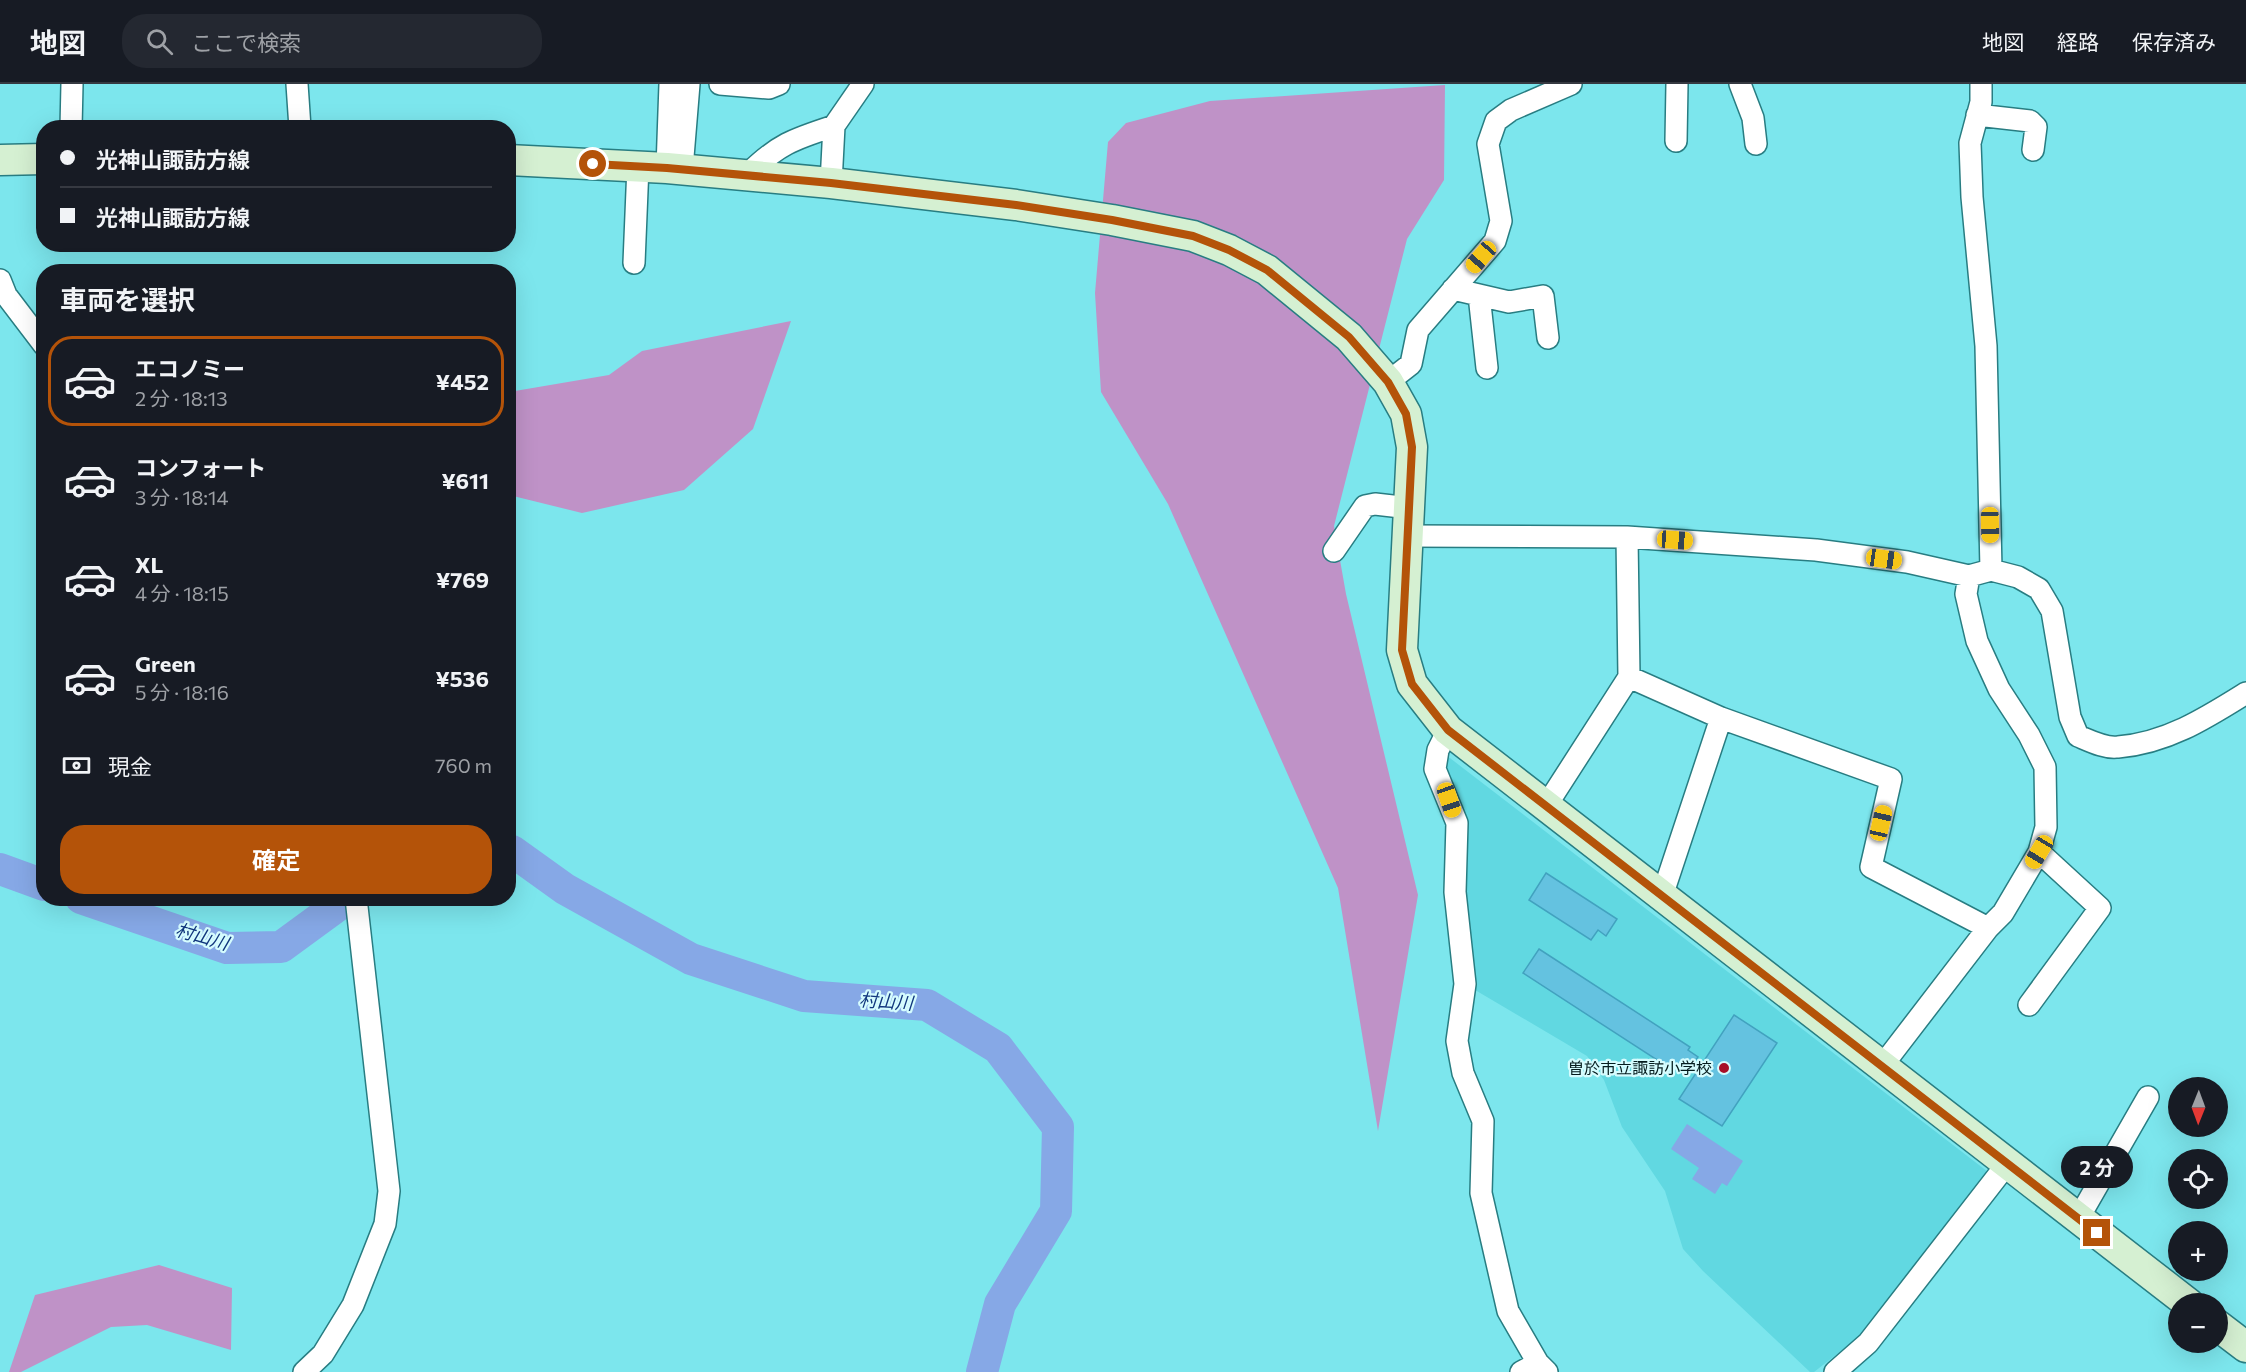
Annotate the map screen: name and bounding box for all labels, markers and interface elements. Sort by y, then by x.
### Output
search box [122,14,542,68]
text: 地図 [30,25,86,59]
icon: search [143,25,176,58]
text: ここで検索 [191,29,301,56]
text: 地図 [1982,29,2024,54]
text: 経路 [2057,29,2099,54]
text: 保存済み [2132,29,2216,54]
text: 光神山諏訪方線 [96,146,250,173]
route start [579,150,606,177]
text: 光神山諏訪方線 [96,204,250,231]
car [1462,238,1500,276]
text: 車両を選択 [60,283,195,316]
icon: car [63,354,117,408]
text: エコノミー [135,355,245,382]
text: ¥452 [436,368,489,395]
text: 2 分 · 18:13 [135,386,228,410]
icon: car [63,453,117,507]
text: コンフォート [135,454,266,481]
text: ¥611 [441,467,489,494]
text: 3 分 · 18:14 [135,485,229,509]
car [1981,507,1999,543]
car [1656,530,1694,550]
car [1865,548,1903,570]
text: XL [135,551,163,578]
icon: car [63,552,117,606]
text: ¥769 [436,566,489,593]
text: 4 分 · 18:15 [135,581,229,605]
text: Green [135,650,196,677]
icon: car [63,651,117,705]
text: ¥536 [435,665,489,692]
text: 5 分 · 18:16 [135,680,229,704]
icon: cash [60,749,93,782]
text: 現金 [108,753,152,780]
text: 760 m [435,753,492,777]
car [1435,780,1463,820]
car [1868,803,1894,843]
button: 確定 [60,825,492,894]
car [2022,832,2056,872]
water label: 村山川 [173,918,233,955]
water label: 村山川 [858,988,916,1014]
place label: 曽於市立諏訪小学校 [1568,1058,1712,1077]
marker: 曽於市立諏訪小学校 [1717,1061,1731,1075]
north arrow [2168,1077,2228,1137]
map controls [2168,1077,2228,1353]
callout: 2 分 [2061,1146,2133,1188]
button: locate [2168,1149,2228,1209]
text: 2 分 [2079,1155,2115,1179]
route end [2083,1219,2110,1246]
button: + [2168,1221,2228,1281]
button: − [2168,1293,2228,1353]

